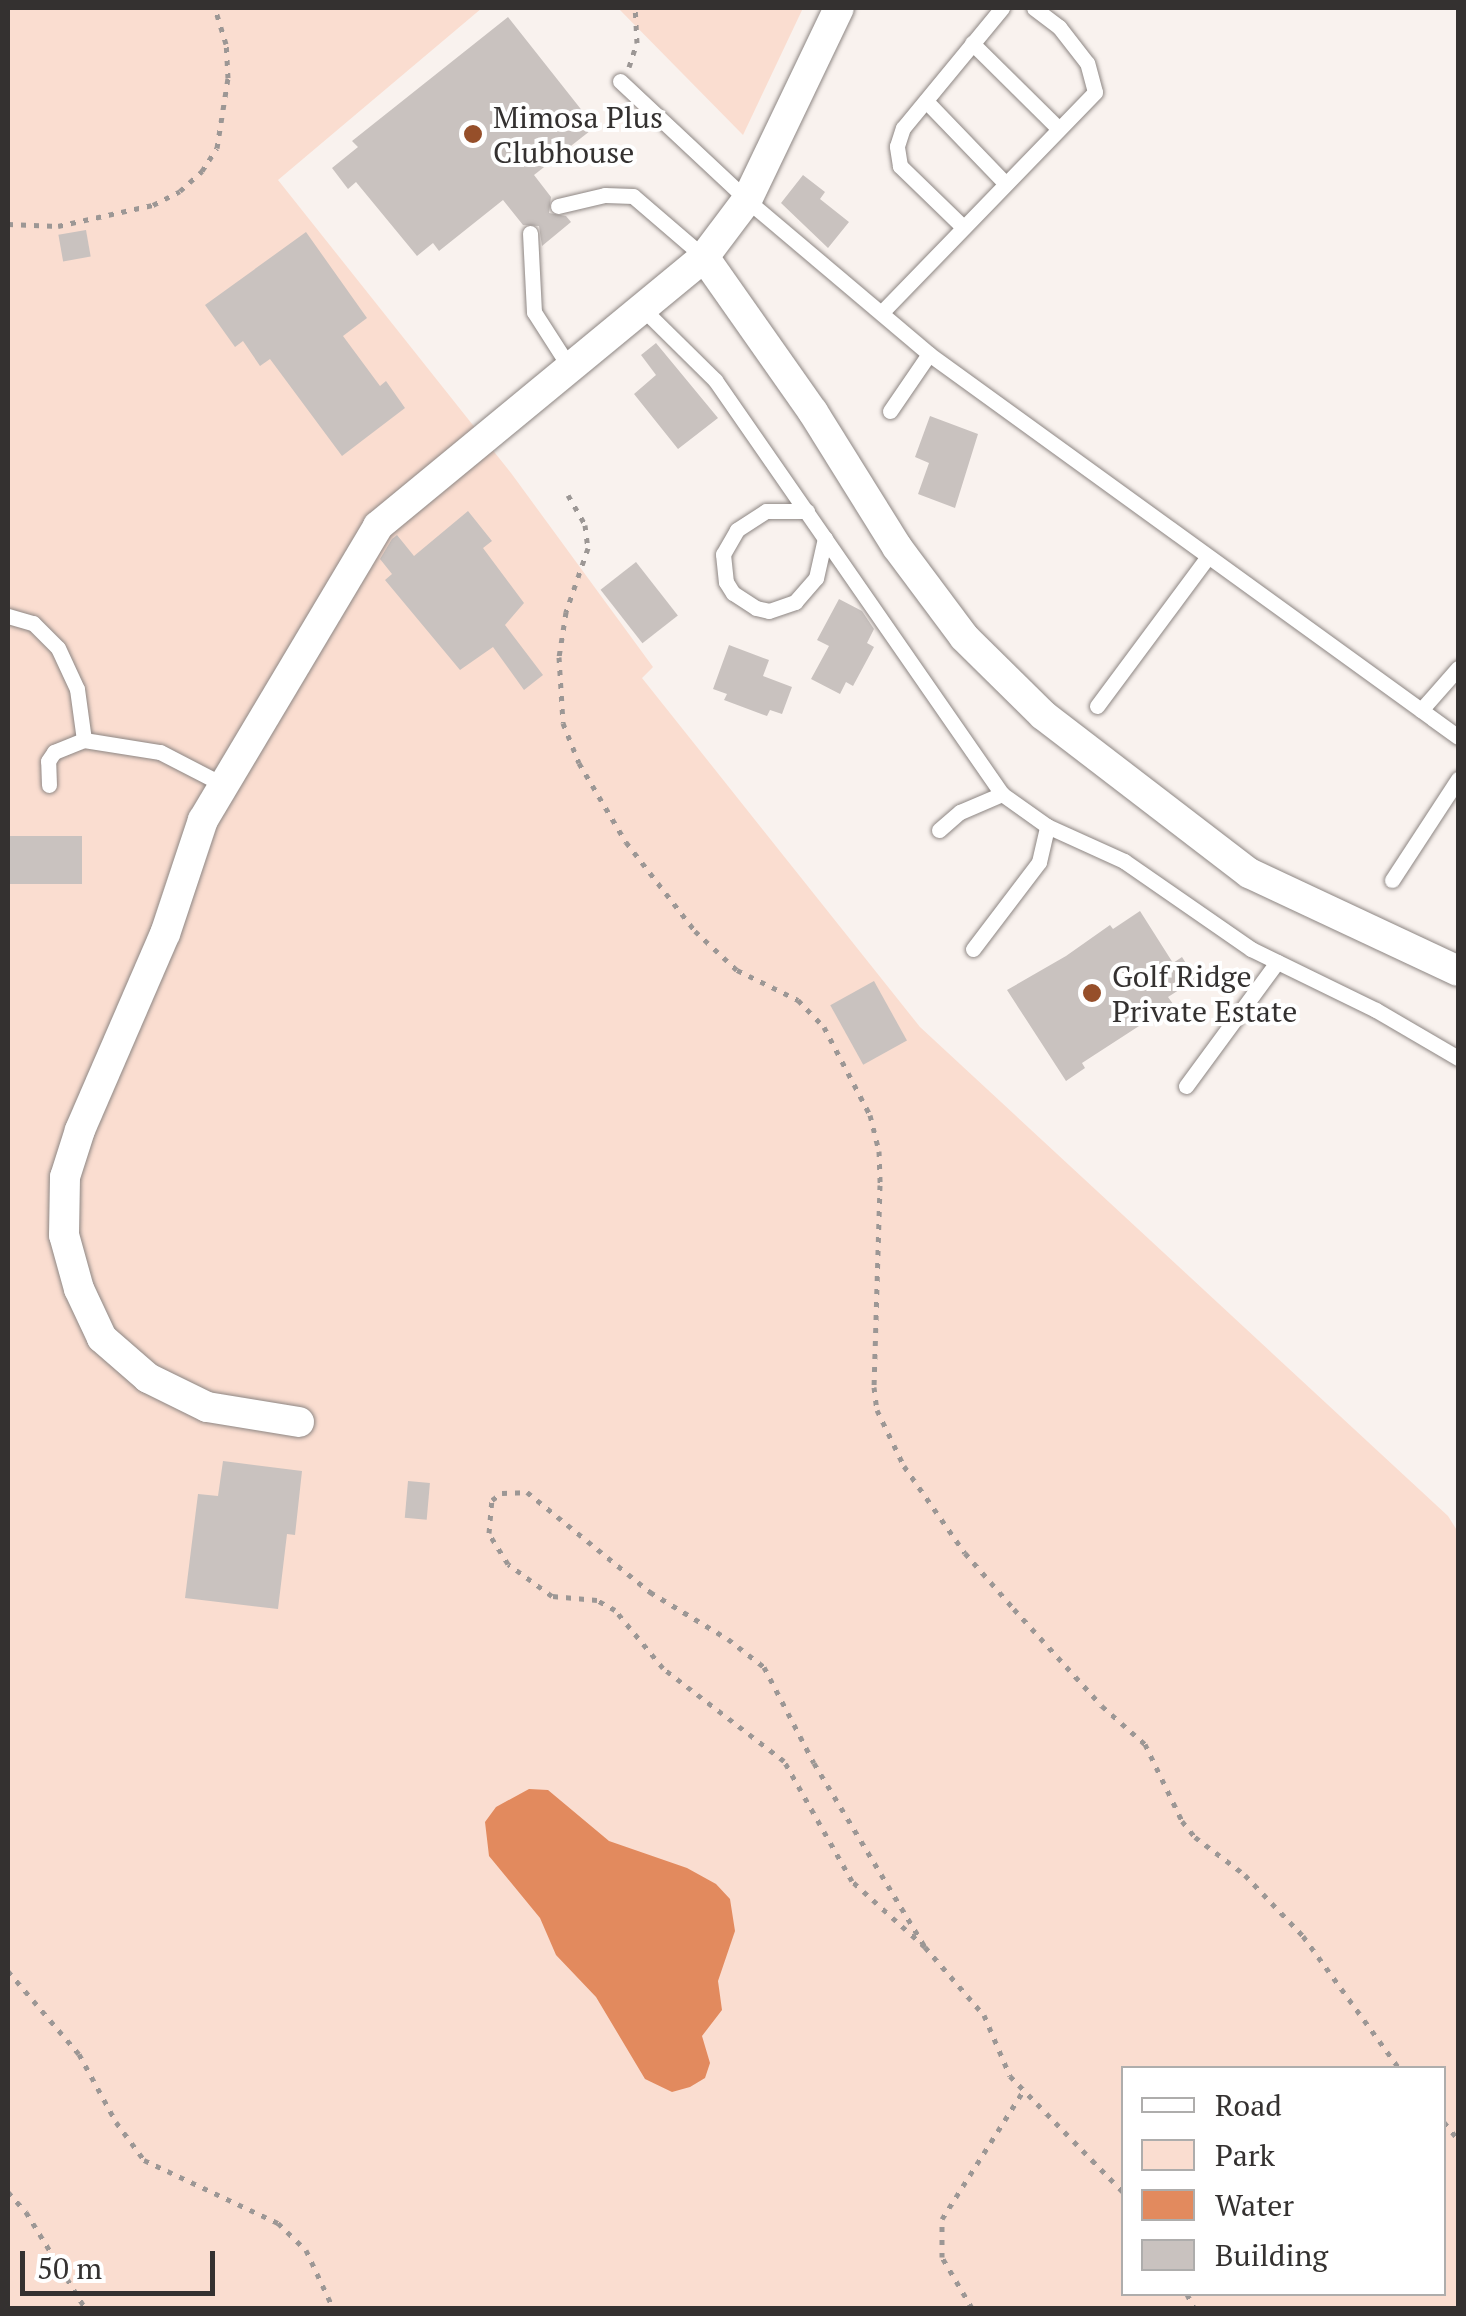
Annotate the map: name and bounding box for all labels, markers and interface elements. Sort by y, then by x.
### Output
place label: Mimosa Plus Clubhouse [493,99,663,170]
marker: Mimosa Plus Clubhouse [462,123,484,145]
place label: Golf Ridge Private Estate [1112,958,1297,1028]
marker: Golf Ridge Private Estate [1081,982,1103,1004]
legend [1121,2066,1446,2296]
text: Road [1215,2085,1282,2125]
text: Park [1215,2135,1275,2175]
text: Water [1215,2185,1294,2225]
scale bar [25,2231,220,2293]
text: Building [1215,2235,1328,2275]
text: 50 m [37,2248,102,2288]

